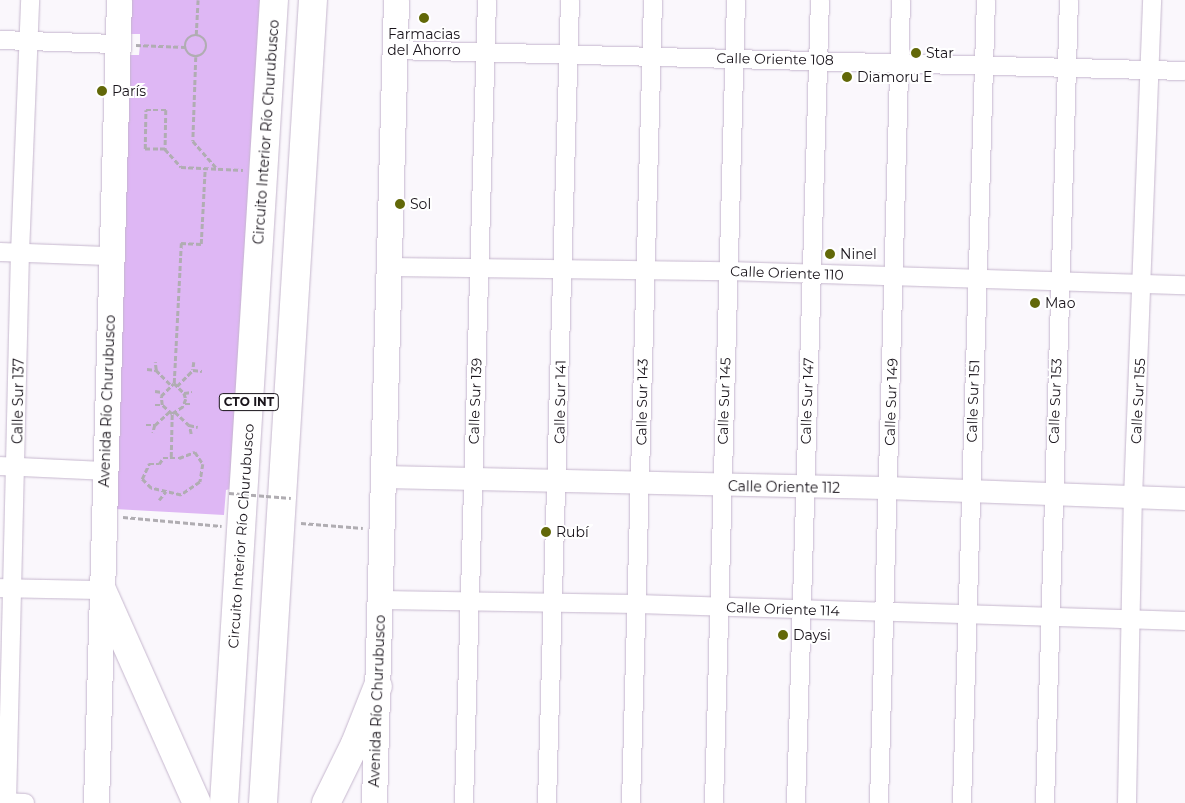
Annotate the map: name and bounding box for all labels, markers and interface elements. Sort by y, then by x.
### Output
marker: Farmacias del Ahorro [418,12,430,24]
street label: Circuito Interior Río Churubusco [250,19,282,245]
place label: Farmacias del Ahorro [387,26,461,58]
place label: Star [926,45,954,61]
marker: Star [910,47,922,59]
street label: Calle Oriente 108 [716,50,834,68]
place label: Diamoru E [857,69,932,85]
marker: Diamoru E [841,71,853,83]
place label: París [112,83,146,99]
marker: París [96,85,108,97]
place label: Sol [410,196,431,212]
marker: Sol [394,198,406,210]
place label: Ninel [840,246,877,262]
marker: Ninel [824,248,836,260]
street label: Calle Oriente 110 [730,263,844,283]
place label: Mao [1045,295,1075,311]
marker: Mao [1029,297,1041,309]
street label: Avenida Río Churubusco [96,314,118,488]
street label: Calle Sur 139 [465,357,485,445]
street label: Calle Sur 145 [714,357,734,445]
street label: Calle Sur 147 [797,357,817,445]
street label: Calle Sur 137 [9,358,27,444]
street label: Calle Sur 143 [633,358,651,446]
street label: Calle Sur 149 [881,358,901,446]
street label: Calle Sur 153 [1045,358,1065,444]
street label: Calle Sur 155 [1127,358,1149,444]
street label: Calle Sur 151 [963,359,983,443]
street label: Calle Sur 141 [551,360,569,444]
road number: CTO INT [218,392,280,412]
street label: Circuito Interior Río Churubusco [225,423,257,649]
street label: Calle Oriente 112 [728,478,840,496]
place label: Rubí [556,524,589,540]
marker: Rubí [540,526,552,538]
street label: Calle Oriente 114 [726,599,840,619]
street label: Avenida Río Churubusco [366,614,388,788]
place label: Daysi [793,627,831,643]
marker: Daysi [777,629,789,641]

